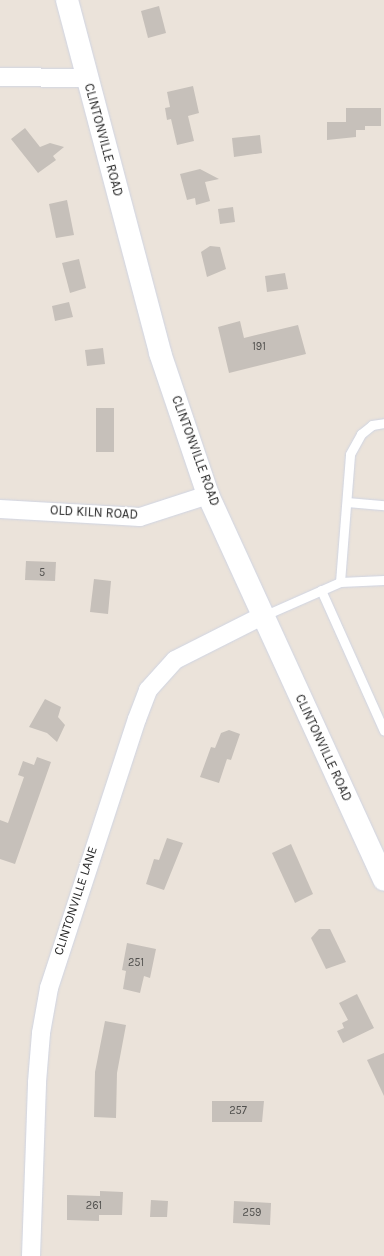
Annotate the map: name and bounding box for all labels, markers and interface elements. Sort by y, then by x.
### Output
street label: CLINTONVILLE ROAD [80,82,126,198]
house number: 191 [252,340,266,354]
street label: CLINTONVILLE ROAD [168,394,222,508]
street label: OLD KILN ROAD [50,503,138,523]
house number: 5 [39,566,45,580]
street label: CLINTONVILLE ROAD [291,692,355,804]
street label: CLINTONVILLE LANE [51,845,101,957]
house number: 251 [128,956,144,970]
house number: 257 [229,1104,247,1118]
house number: 261 [86,1199,102,1213]
house number: 259 [243,1206,261,1220]

